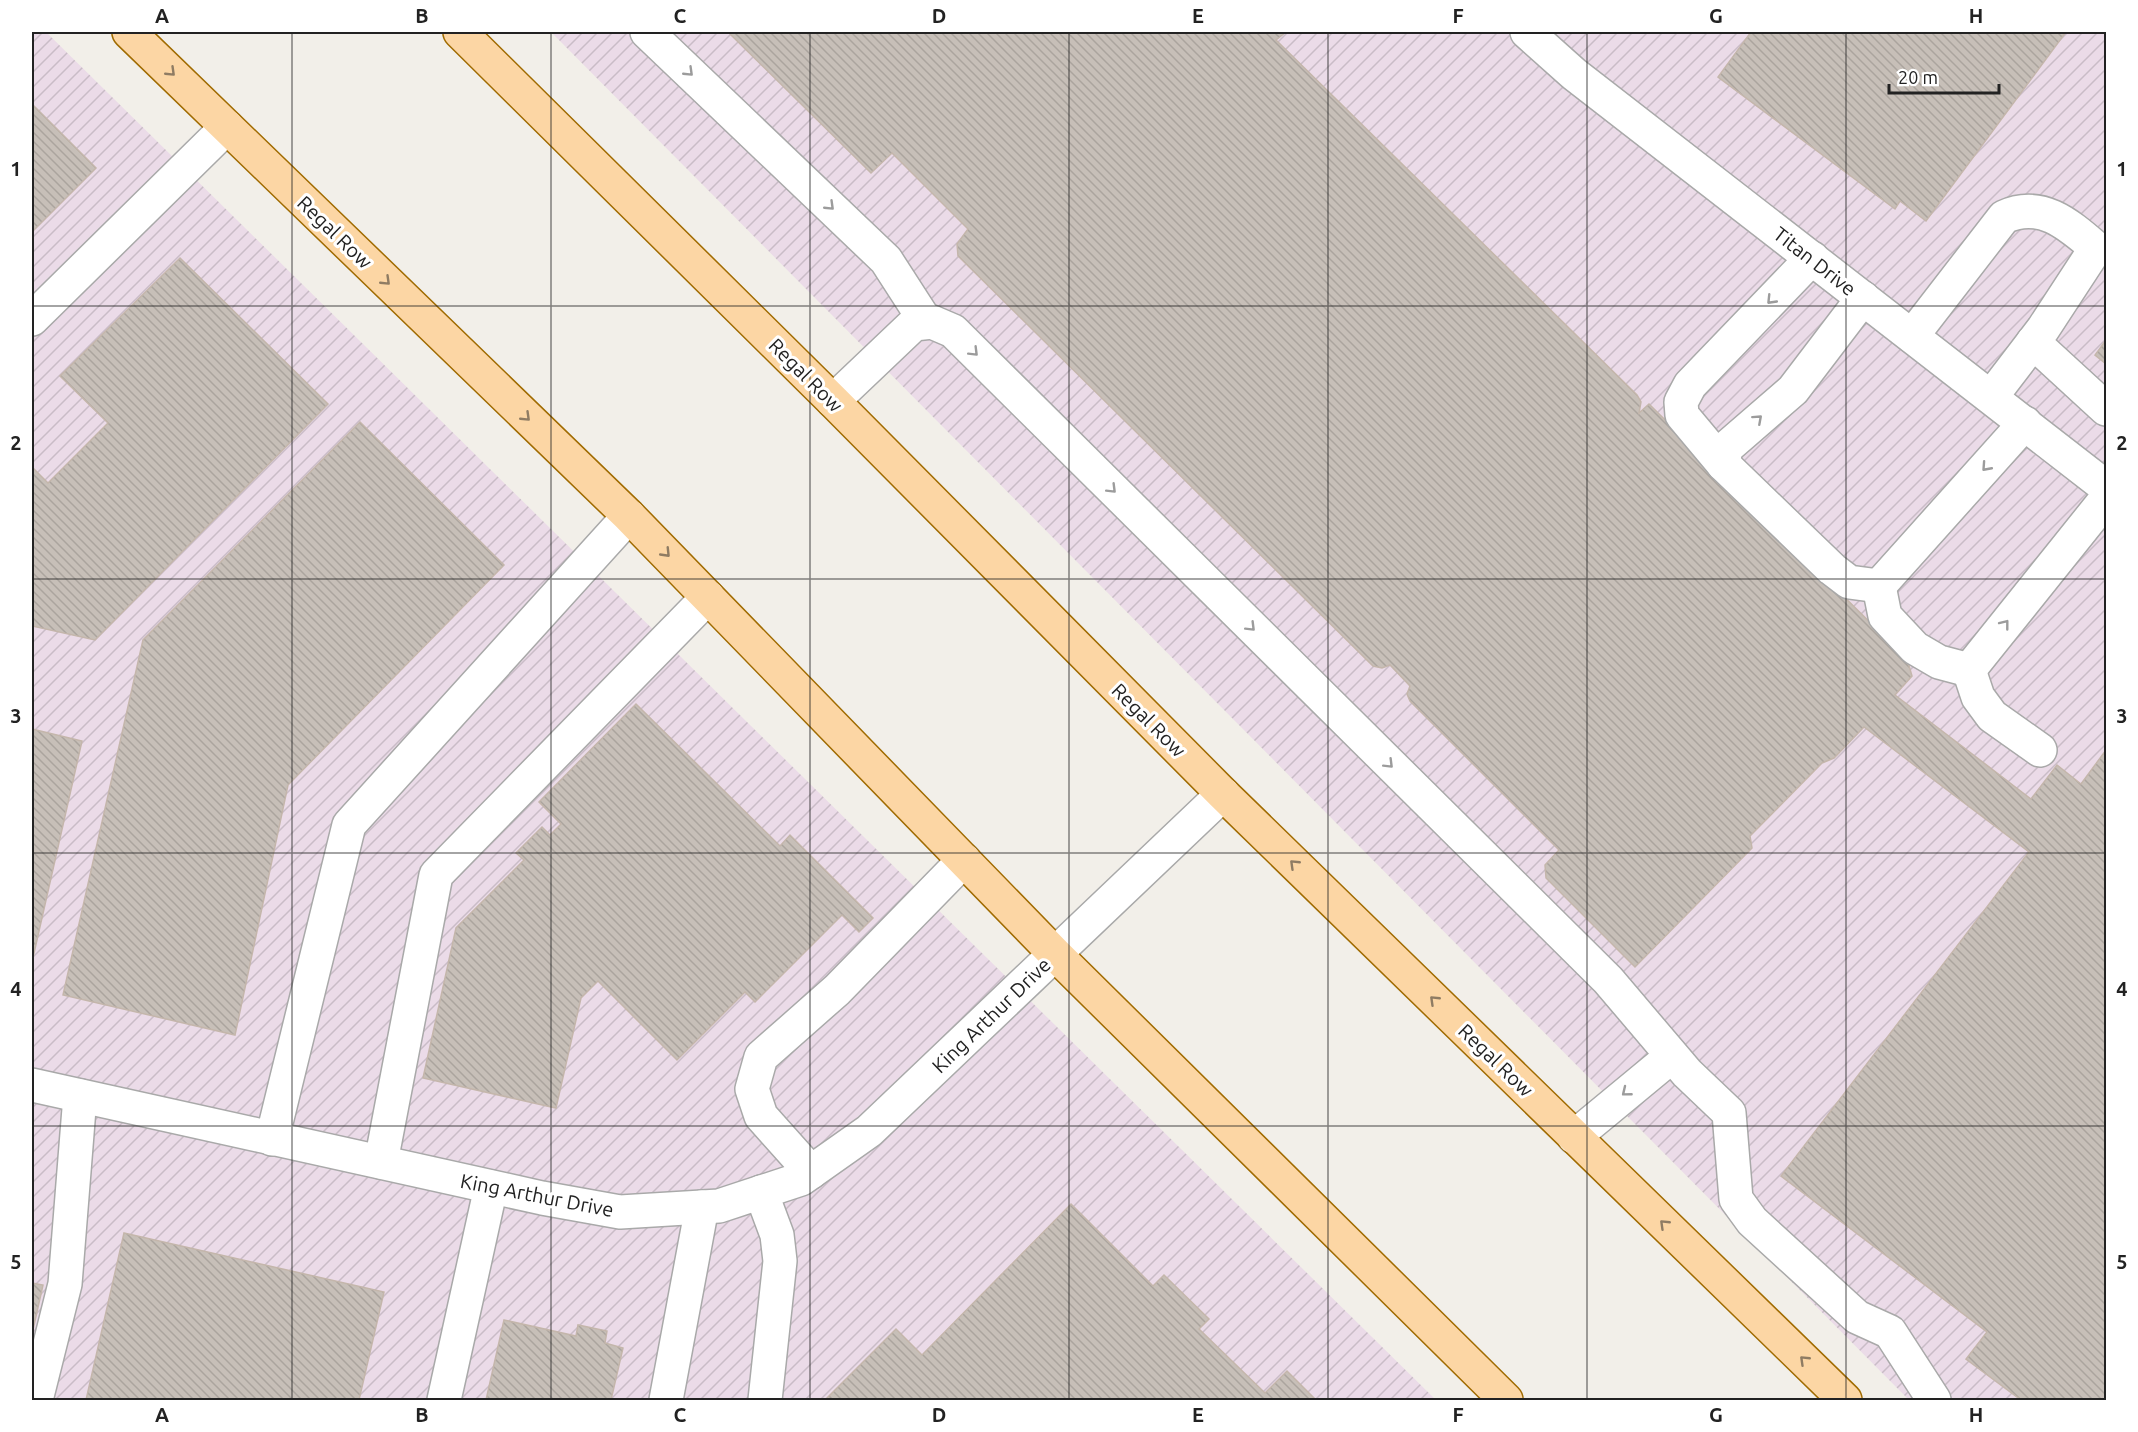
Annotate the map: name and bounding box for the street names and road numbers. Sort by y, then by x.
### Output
street label: Regal Row [293,191,377,273]
street label: Titan Drive [1769,222,1861,300]
street label: Regal Row [764,333,848,417]
street label: Regal Row [1107,678,1191,762]
street label: King Arthur Drive [927,953,1055,1077]
street label: Regal Row [1454,1019,1538,1101]
street label: King Arthur Drive [458,1169,616,1221]

